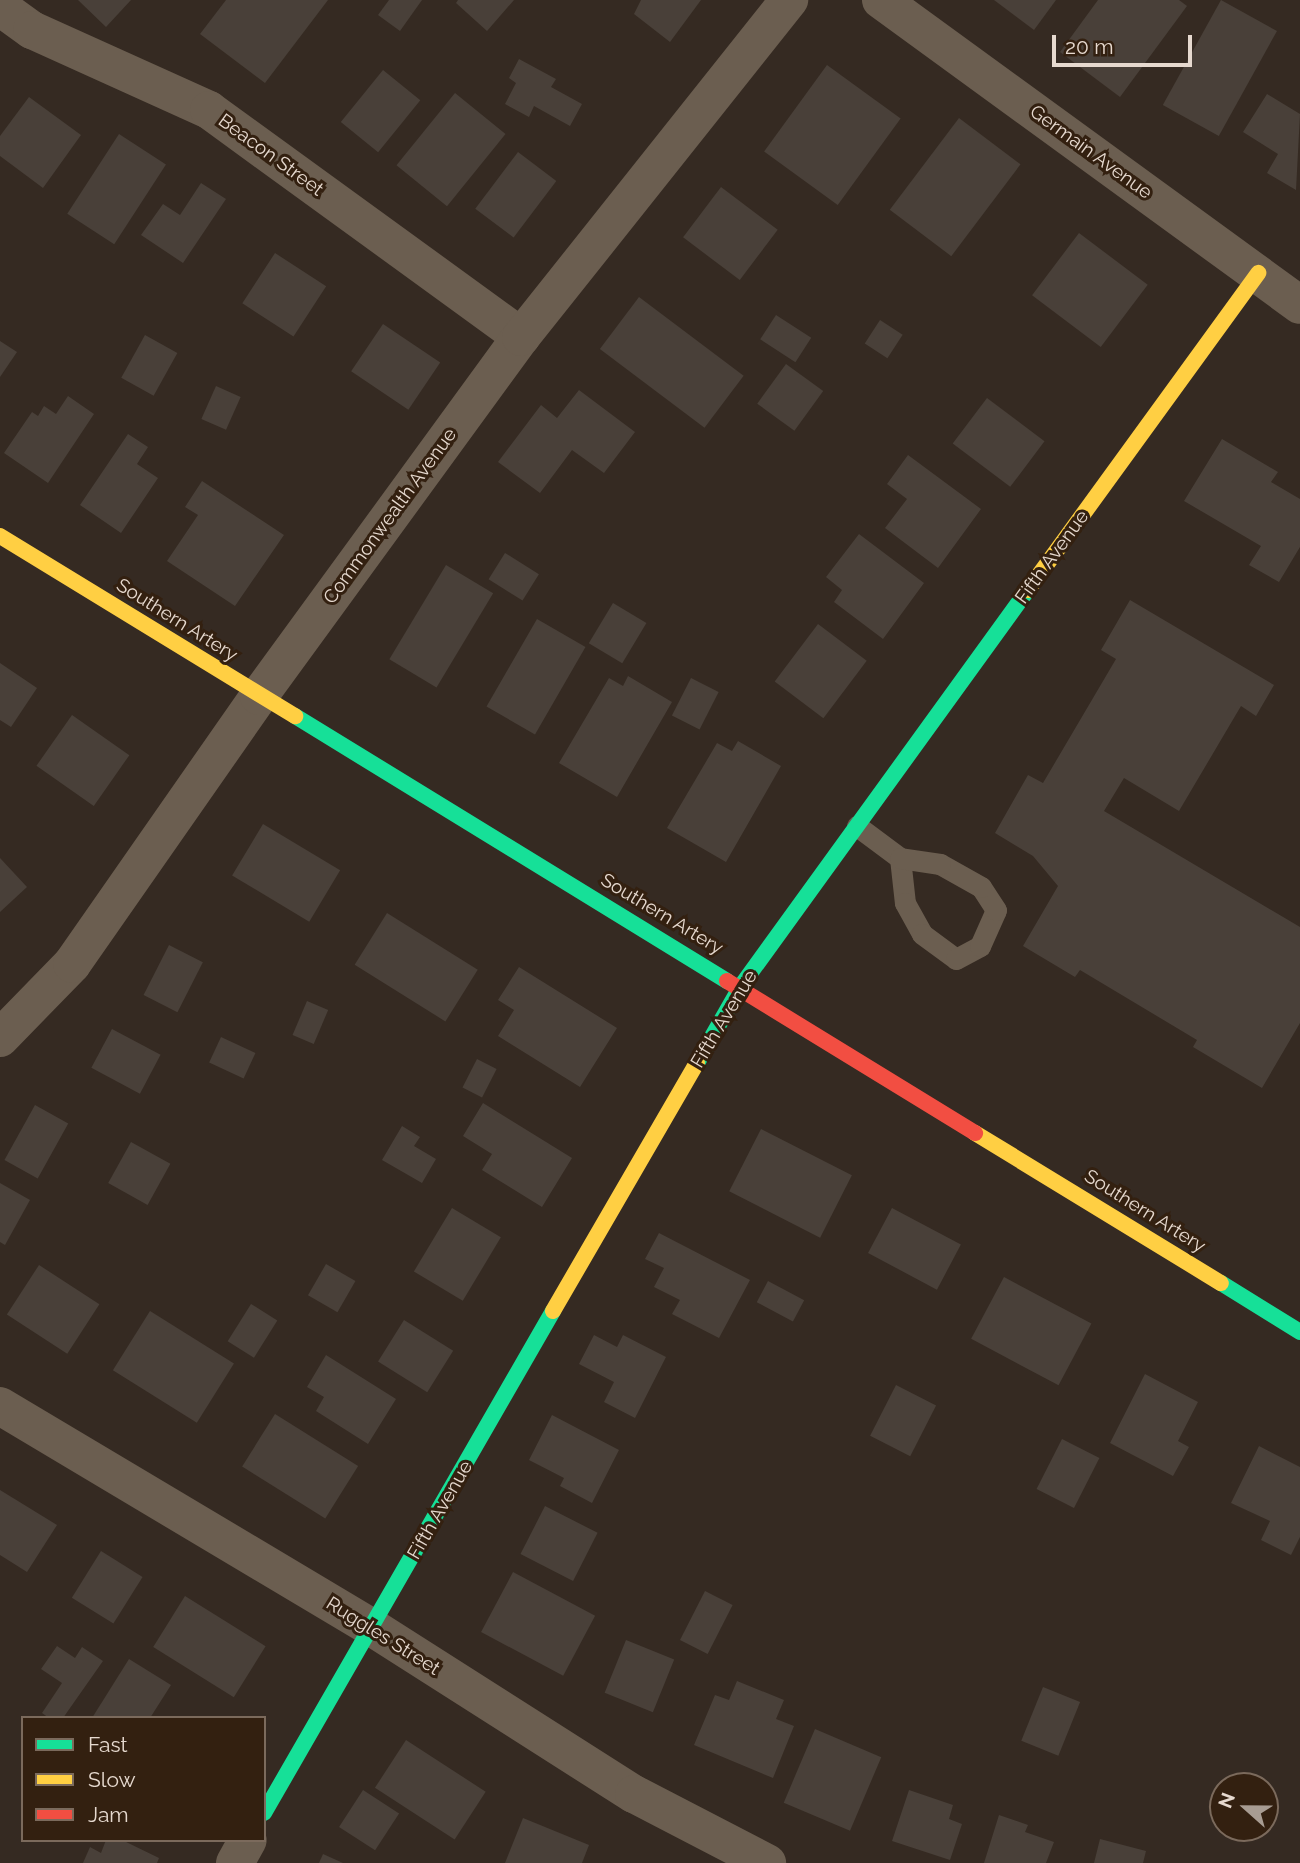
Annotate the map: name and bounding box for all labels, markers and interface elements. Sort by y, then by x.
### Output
scale bar [1055,21,1195,65]
text: 20 m [1065,34,1113,59]
street label: Germain Avenue [1025,100,1157,204]
street label: Beacon Street [214,109,328,201]
street label: Commonwealth Avenue [318,423,462,609]
street label: Fifth Avenue [1010,506,1094,608]
street label: Southern Artery [112,573,242,667]
street label: Southern Artery [596,868,728,960]
street label: Fifth Avenue [686,966,762,1072]
street label: Southern Artery [1080,1164,1210,1258]
street label: Fifth Avenue [402,1456,478,1564]
street label: Ruggles Street [322,1592,444,1680]
legend [21,1716,266,1842]
text: Fast [88,1732,128,1757]
text: Slow [88,1767,136,1792]
north arrow [1209,1772,1279,1842]
text: N [1213,1789,1239,1811]
text: Jam [88,1802,129,1827]

